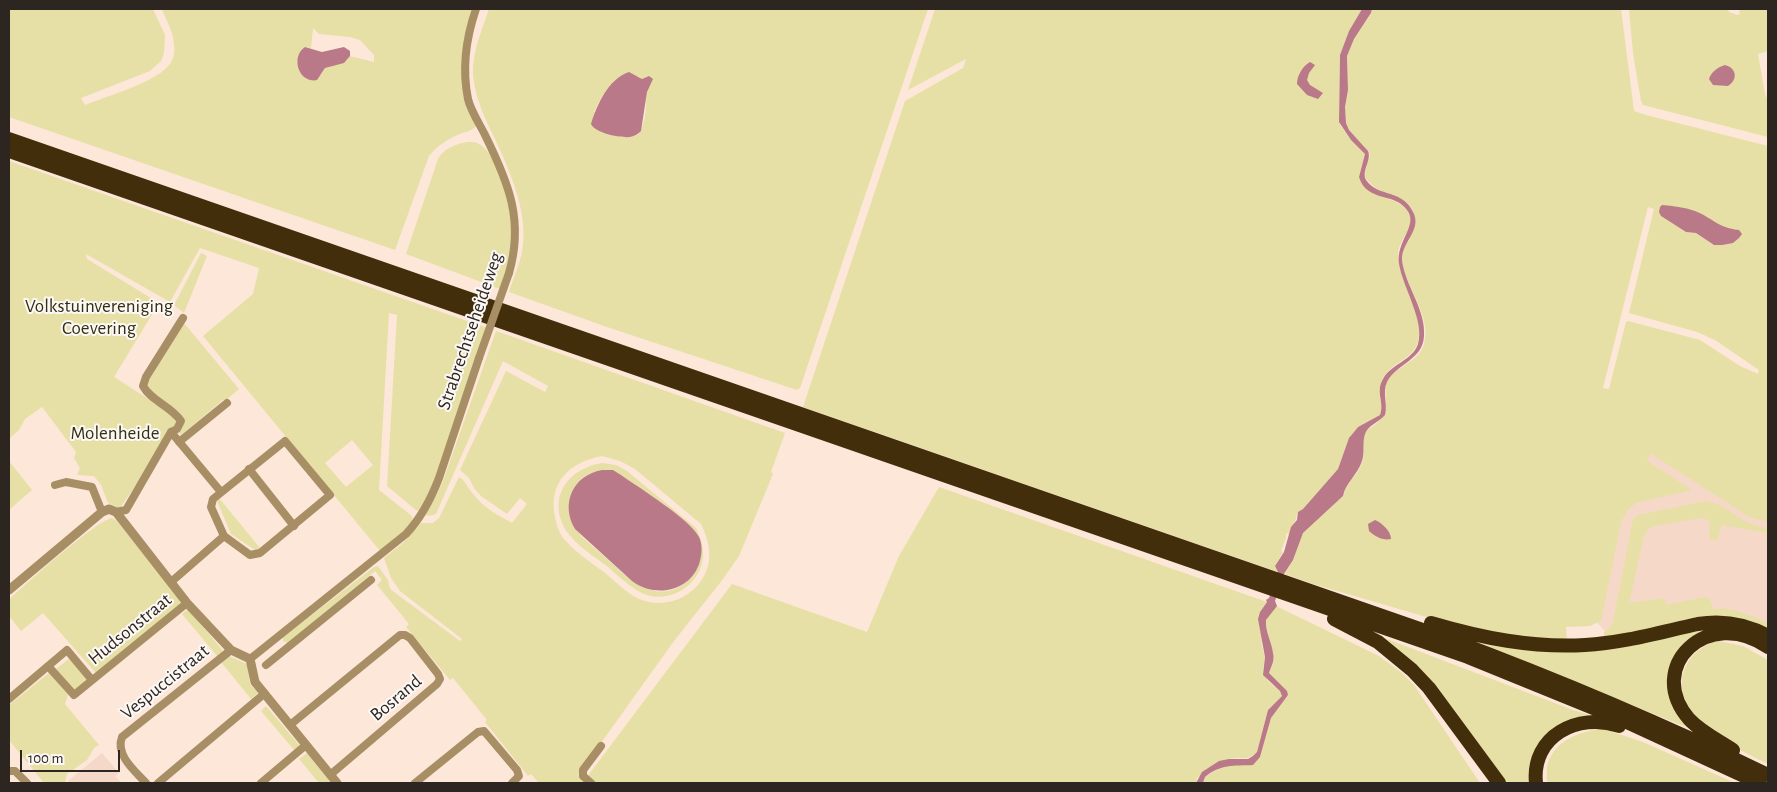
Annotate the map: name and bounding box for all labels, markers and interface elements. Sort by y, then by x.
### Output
street label: Strabrechtseheideweg [432,249,508,413]
park label: Volkstuinvereniging Coevering [25,295,173,339]
park label: Molenheide [70,422,160,444]
street label: Hudsonstraat [84,588,176,670]
street label: Vespuccistraat [116,640,214,724]
street label: Bosrand [365,670,427,726]
scale bar [22,740,122,772]
text: 100 m [28,751,63,766]

